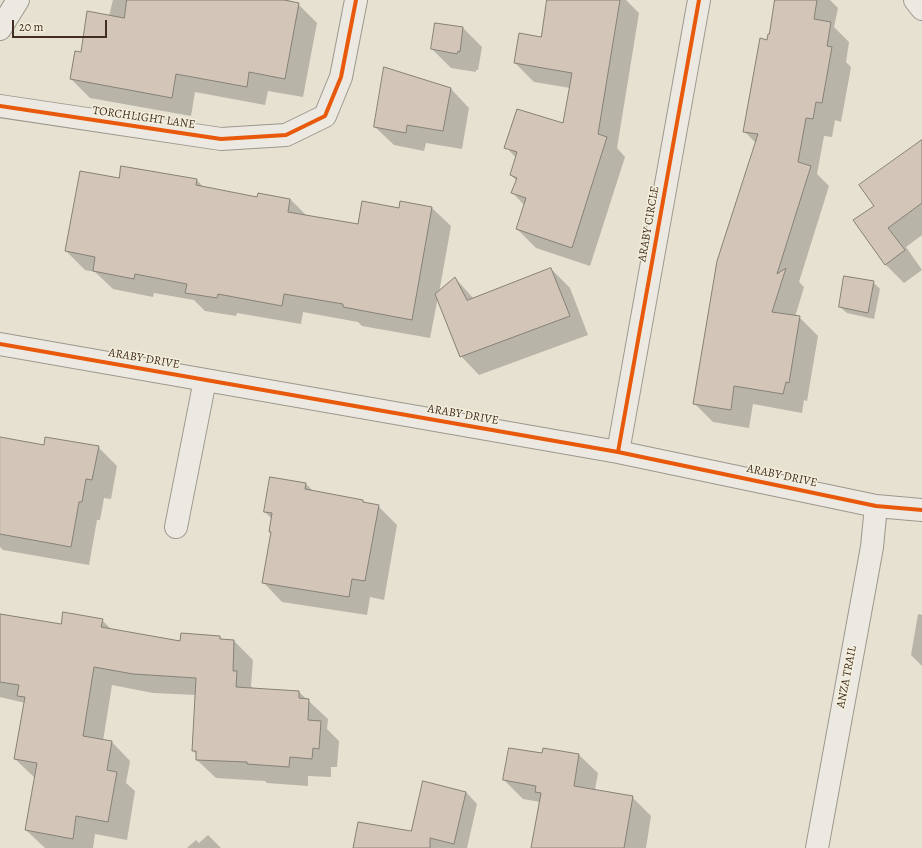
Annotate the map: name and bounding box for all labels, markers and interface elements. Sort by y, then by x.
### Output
scale bar [14,12,109,38]
text: 20 m [19,19,43,35]
street label: TORCHLIGHT LANE [92,104,196,132]
street label: ARABY CIRCLE [635,185,663,263]
street label: ARABY DRIVE [107,346,181,372]
street label: ARABY DRIVE [426,402,500,428]
street label: ARABY DRIVE [745,461,819,491]
street label: ANZA TRAIL [834,645,860,709]

